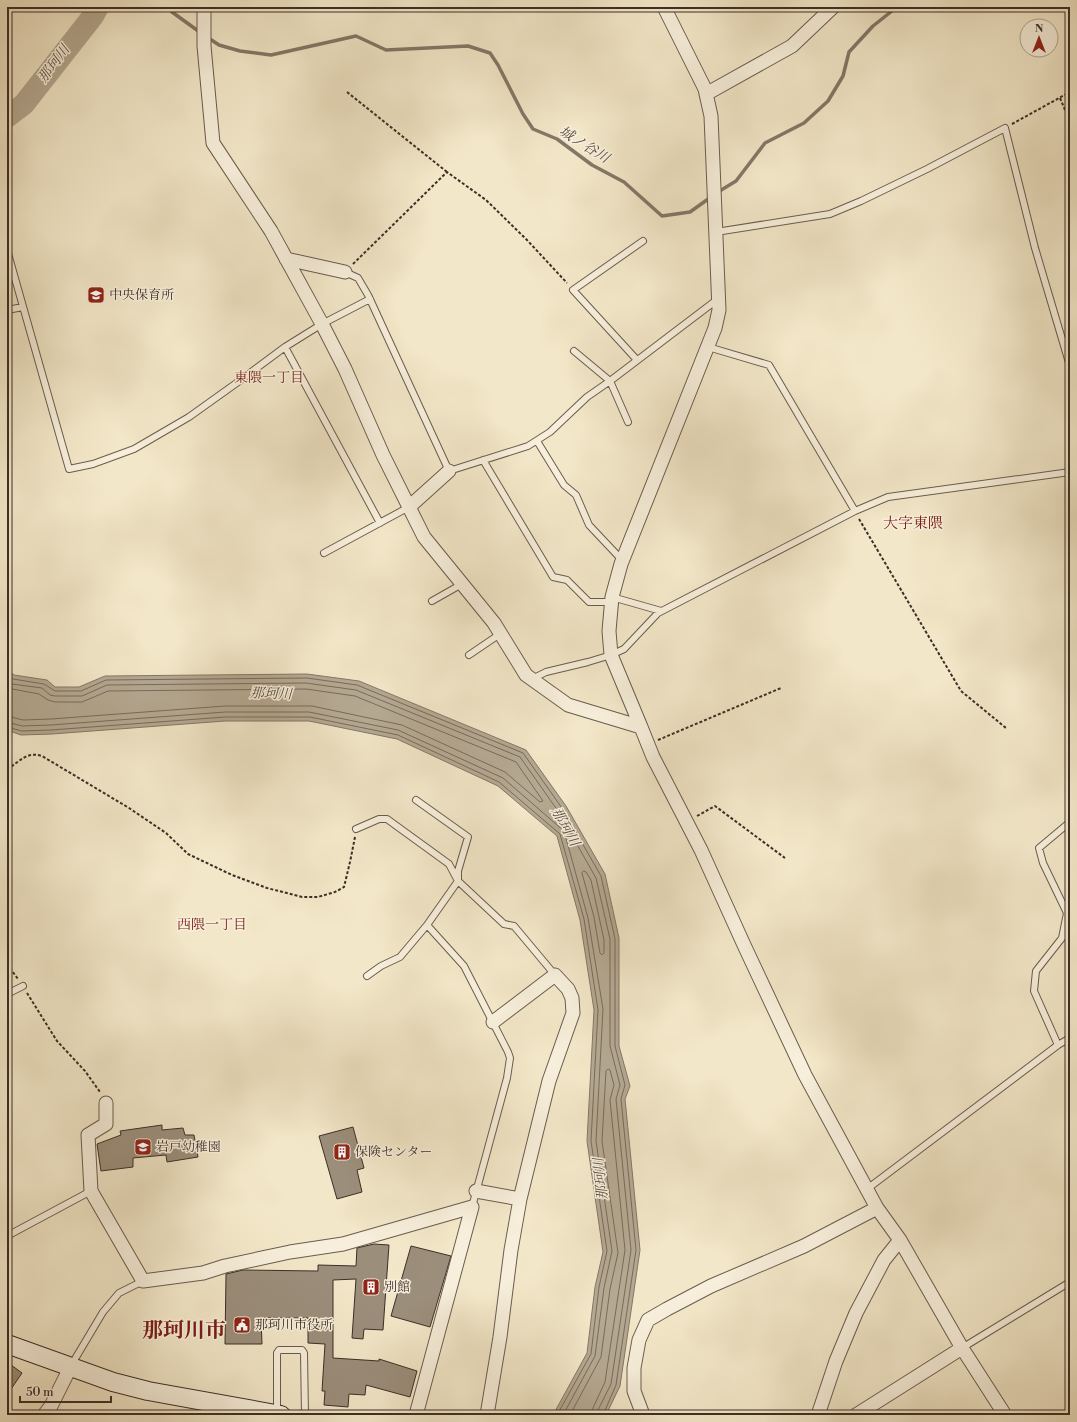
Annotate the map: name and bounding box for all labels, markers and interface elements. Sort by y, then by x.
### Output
north arrow [1019,18,1059,58]
text: N [1035,22,1044,36]
water label: 那珂川 [34,40,75,86]
water label: 城ノ谷川 [555,123,614,169]
school or university icon: 中央保育所 [86,285,106,305]
place label: 中央保育所 [109,287,174,303]
district label: 東隈一丁目 [234,369,304,387]
district label: 大字東隈 [883,514,943,533]
water label: 那珂川 [250,684,294,704]
water label: 那珂川 [547,804,584,851]
district label: 西隈一丁目 [177,916,247,934]
school or university icon: 岩戸幼稚園 [133,1137,153,1157]
place label: 岩戸幼稚園 [156,1139,221,1155]
building icon: 保険センター [332,1142,352,1162]
place label: 保険センター [355,1144,432,1160]
water label: 那珂川 [590,1155,612,1201]
building icon: 別館 [361,1277,381,1297]
place label: 別館 [384,1279,410,1295]
public building icon: 那珂川市役所 [232,1315,252,1335]
place label: 那珂川市役所 [255,1317,333,1333]
district label: 那珂川市 [142,1318,226,1344]
scale bar [20,1378,111,1404]
text: 50 m [26,1385,54,1400]

